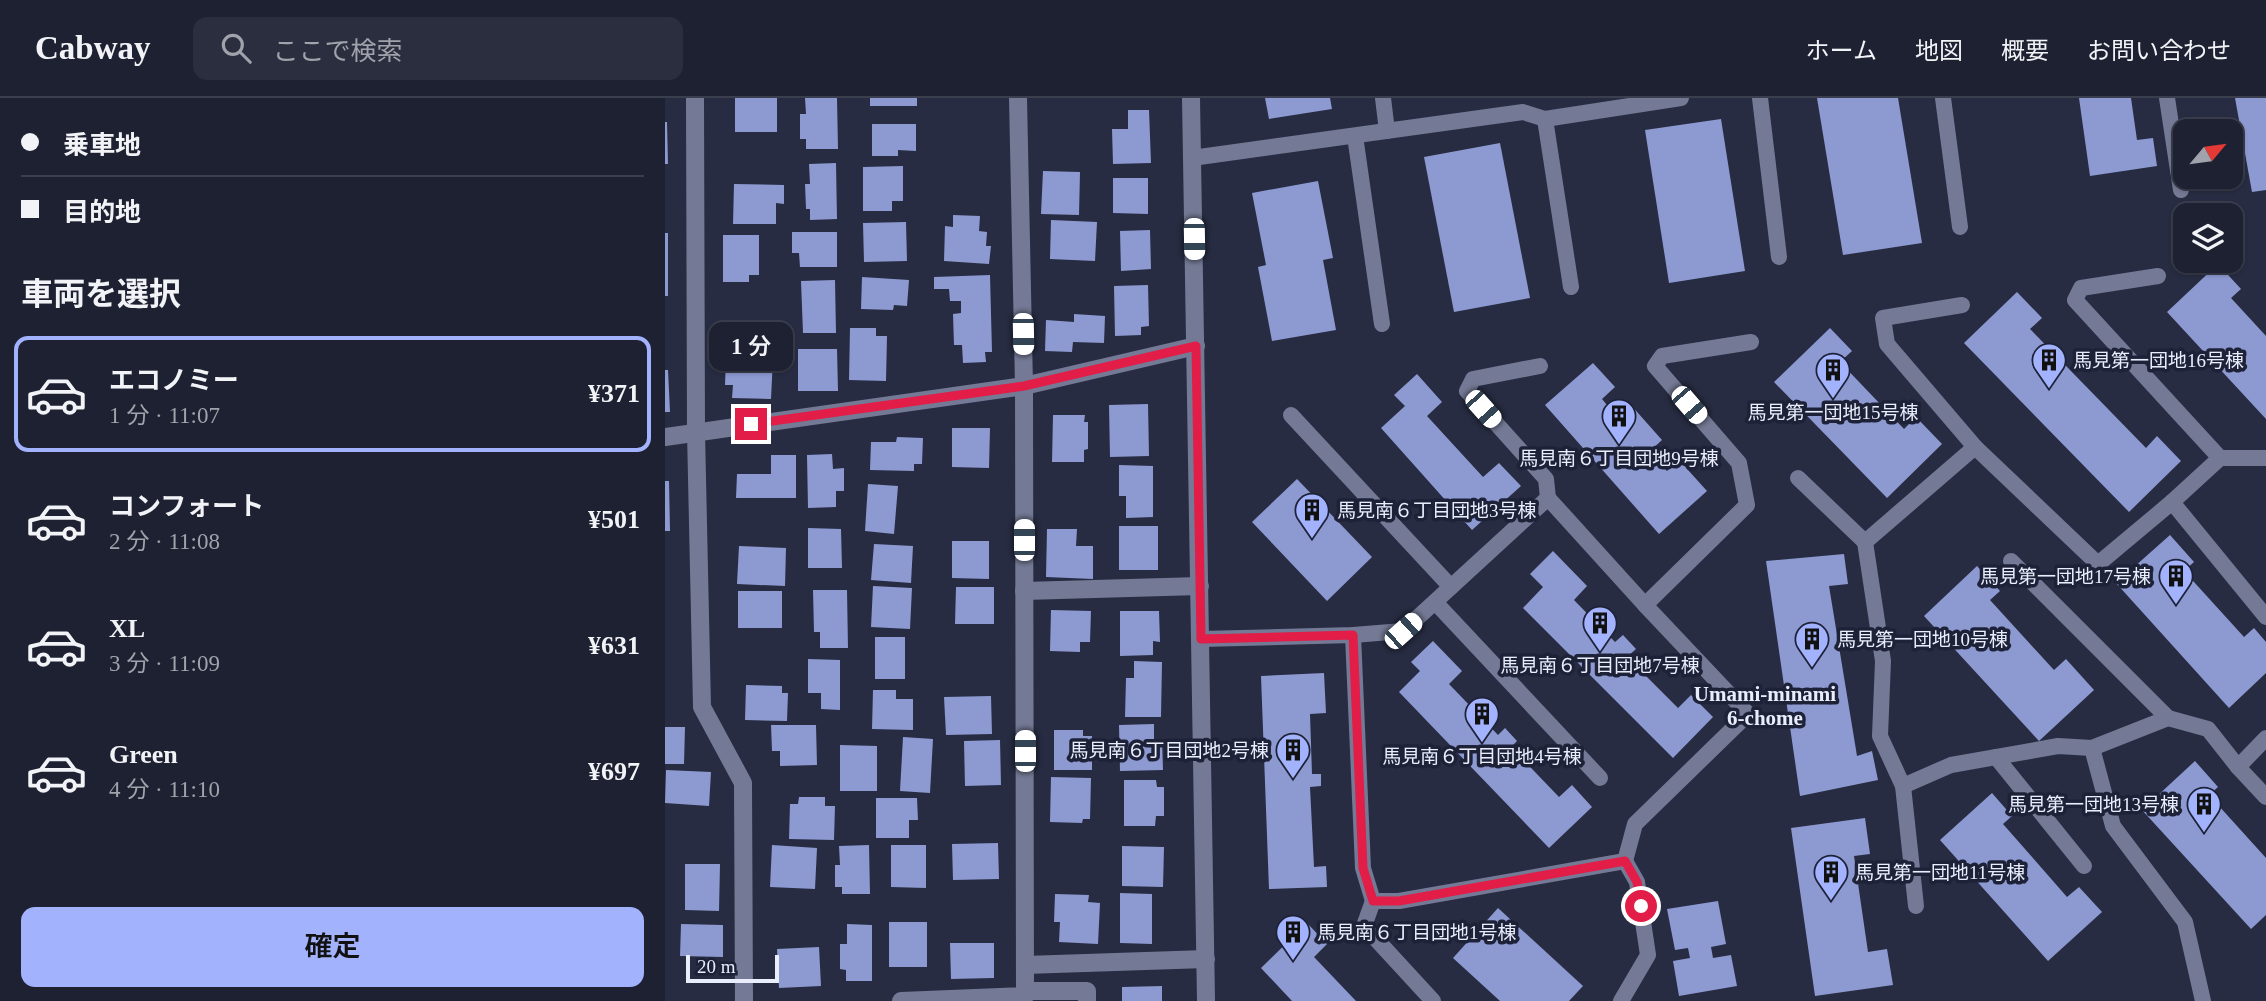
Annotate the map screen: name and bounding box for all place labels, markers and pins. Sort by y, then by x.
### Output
building icon: 馬見第一団地16号棟 [2030,341,2068,390]
place label: 馬見第一団地16号棟 [2073,350,2244,371]
building icon: 馬見第一団地15号棟 [1814,351,1852,400]
building icon: 馬見南６丁目団地9号棟 [1600,397,1638,446]
place label: 馬見第一団地15号棟 [1747,402,1919,423]
place label: 馬見南６丁目団地9号棟 [1519,448,1719,469]
building icon: 馬見南６丁目団地3号棟 [1293,491,1331,540]
place label: 馬見南６丁目団地3号棟 [1337,500,1537,521]
building icon: 馬見第一団地17号棟 [2157,557,2195,606]
place label: 馬見第一団地17号棟 [1980,566,2151,587]
building icon: 馬見南６丁目団地7号棟 [1581,604,1619,653]
building icon: 馬見第一団地10号棟 [1793,620,1831,669]
place label: 馬見第一団地10号棟 [1837,629,2008,650]
place label: 馬見南６丁目団地7号棟 [1500,655,1700,676]
building icon: 馬見南６丁目団地4号棟 [1463,695,1501,744]
building icon: 馬見南６丁目団地2号棟 [1274,731,1312,780]
place label: 馬見南６丁目団地2号棟 [1069,740,1269,761]
place label: 馬見南６丁目団地4号棟 [1382,746,1582,767]
building icon: 馬見第一団地13号棟 [2185,785,2223,834]
place label: 馬見第一団地13号棟 [2008,794,2179,815]
building icon: 馬見第一団地11号棟 [1812,853,1850,902]
place label: 馬見第一団地11号棟 [1855,862,2025,883]
building icon: 馬見南６丁目団地1号棟 [1274,913,1312,962]
place label: 馬見南６丁目団地1号棟 [1317,922,1517,943]

